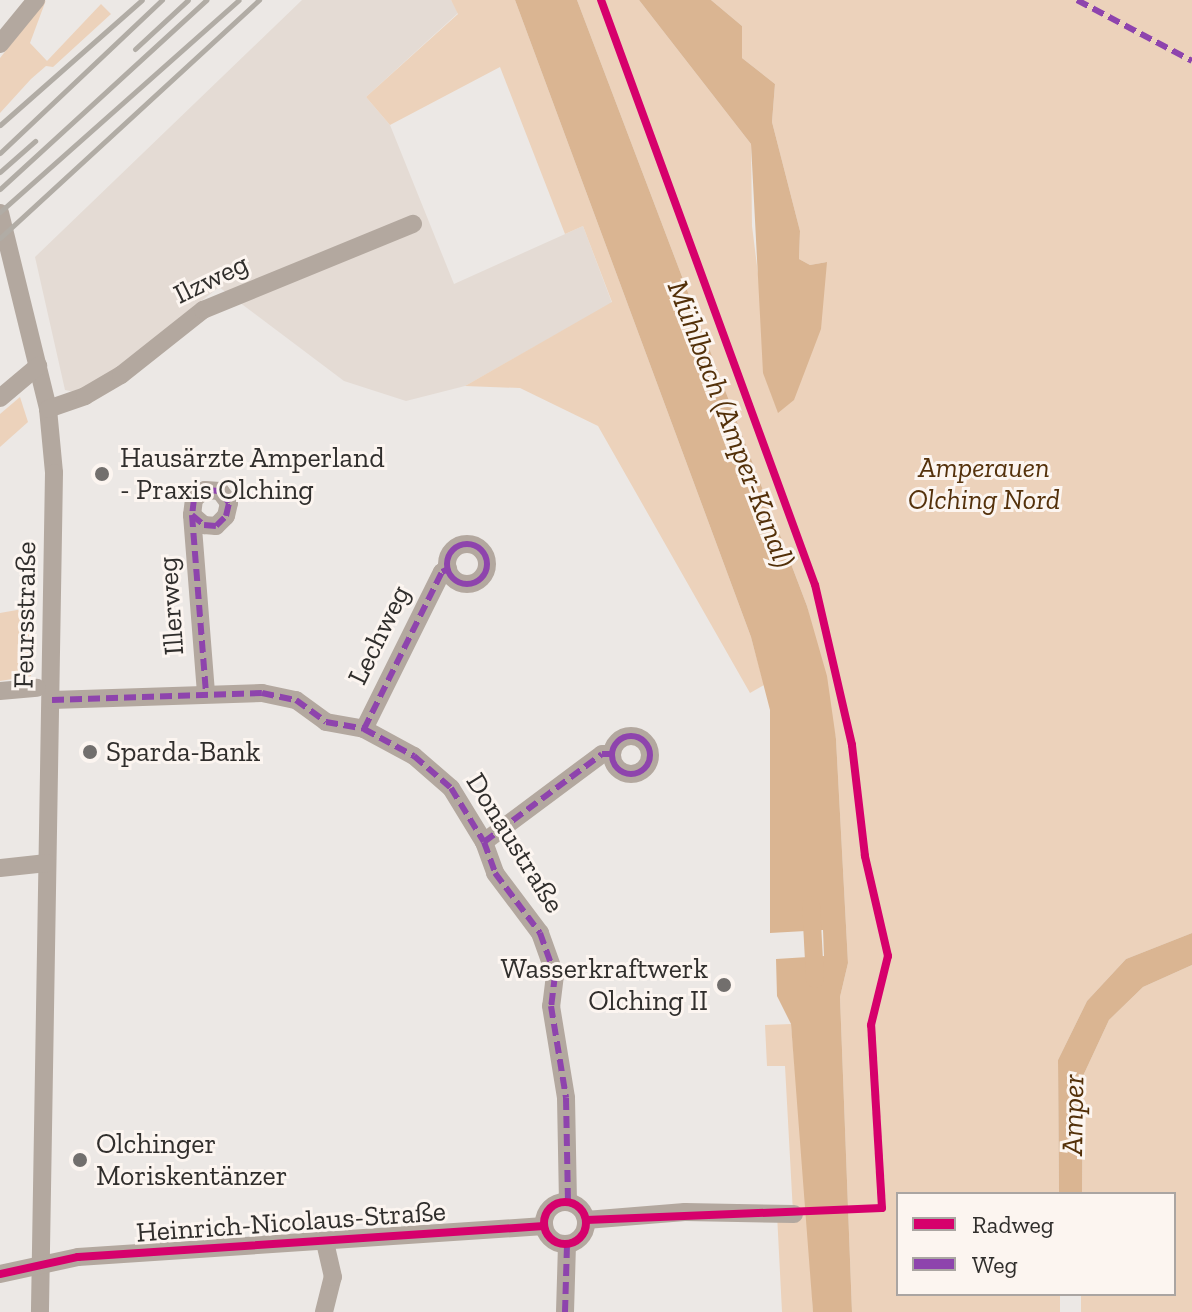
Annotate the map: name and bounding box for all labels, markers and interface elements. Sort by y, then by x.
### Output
street label: Ilzweg [168,247,254,311]
water label: Mühlbach (Amper-Kanal) [659,275,803,573]
place label: Hausärzte Amperland - Praxis Olching [120,441,385,507]
park label: Amperauen Olching Nord [908,451,1060,517]
marker: Hausärzte Amperland - Praxis Olching [91,463,113,485]
street label: Feursstraße [7,541,43,689]
street label: Illerweg [151,556,191,656]
street label: Lechweg [341,580,417,690]
place label: Sparda-Bank [106,735,260,769]
marker: Sparda-Bank [81,743,99,761]
street label: Donaustraße [459,767,571,919]
place label: Wasserkraftwerk Olching II [501,952,708,1018]
marker: Wasserkraftwerk Olching II [715,976,733,994]
water label: Amper [1054,1074,1092,1156]
place label: Olchinger Moriskentänzer [96,1127,287,1193]
marker: Olchinger Moriskentänzer [71,1151,89,1169]
legend [896,1192,1176,1296]
street label: Heinrich-Nicolaus-Straße [135,1194,447,1250]
text: Radweg [972,1210,1054,1239]
text: Weg [972,1250,1018,1279]

